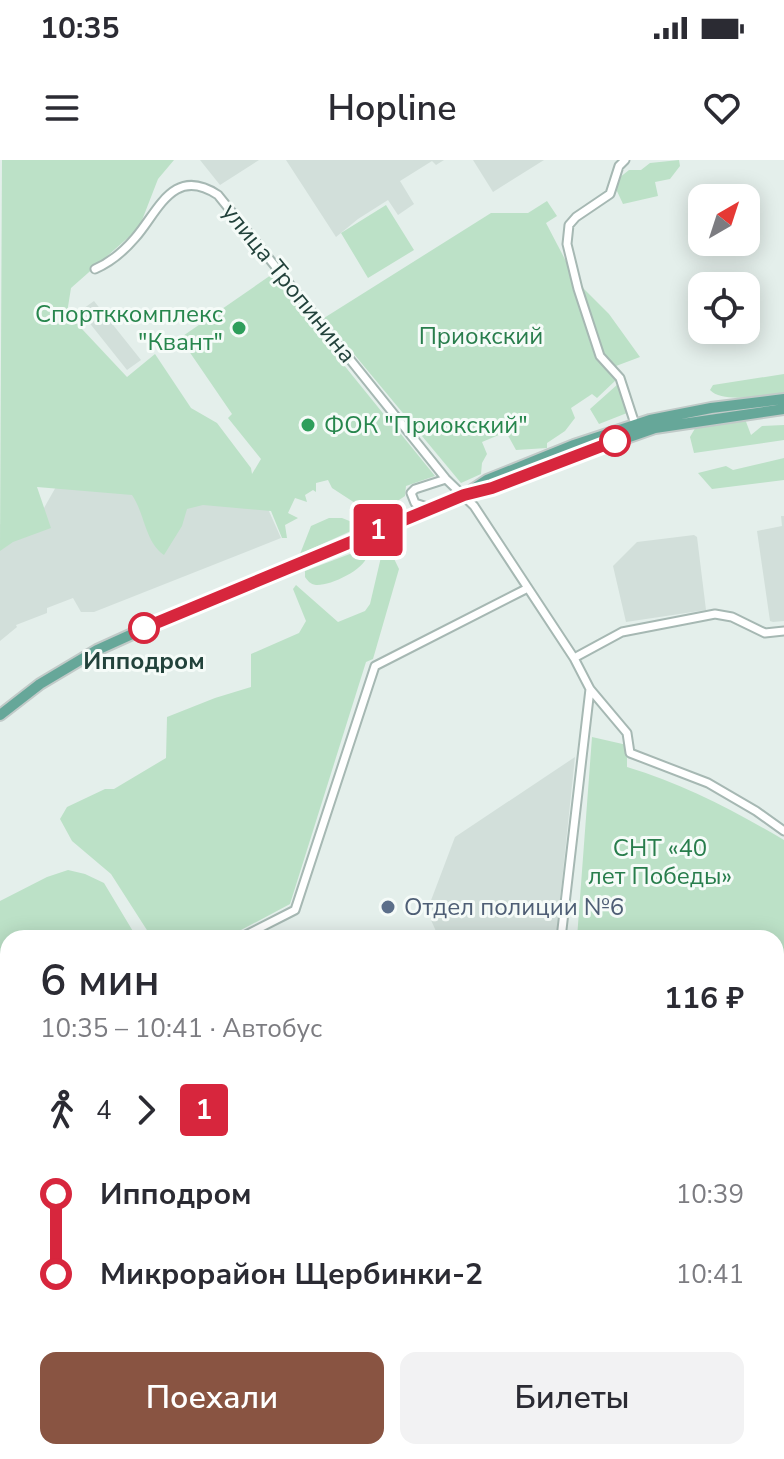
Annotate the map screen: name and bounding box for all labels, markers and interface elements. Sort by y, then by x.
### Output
text: 10:35 [40,8,119,49]
text: Hopline [327,84,457,133]
icon: menu [40,86,84,130]
icon: heart [700,86,744,130]
north arrow [688,184,760,256]
map controls [688,184,760,344]
street label: улица Тропинина [215,196,363,370]
button: locate [688,272,760,344]
place label: Спортккомплекс "Квант" [35,298,223,358]
marker: Спортккомплекс "Квант" [230,319,248,337]
park label: Приокский [419,320,543,352]
place label: ФОК "Приокский" [324,409,528,441]
marker: ФОК "Приокский" [299,416,317,434]
unlabelled marker [600,426,630,456]
line badge: 1 [352,504,404,556]
text: 1 [370,511,386,549]
marker: Ипподром [129,613,159,643]
place label: Ипподром [83,645,205,677]
park label: СНТ «40 лет Победы» [588,832,732,892]
place label: Отдел полиции №6 [404,891,624,923]
marker: Отдел полиции №6 [379,898,397,916]
text: 6 мин [40,951,160,1011]
text: 116 ₽ [664,978,744,1019]
text: 10:35 – 10:41 · Автобус [40,1011,322,1046]
icon: walk [40,1088,84,1132]
icon: forward [124,1088,168,1132]
text: 1 [196,1091,212,1129]
text: 4 [96,1093,112,1128]
text: Ипподром [100,1174,252,1215]
text: 10:39 [676,1177,744,1212]
text: Микрорайон Щербинки-2 [100,1254,483,1295]
text: 10:41 [676,1257,744,1292]
button: Поехали [40,1352,384,1444]
button: Билеты [400,1352,744,1444]

